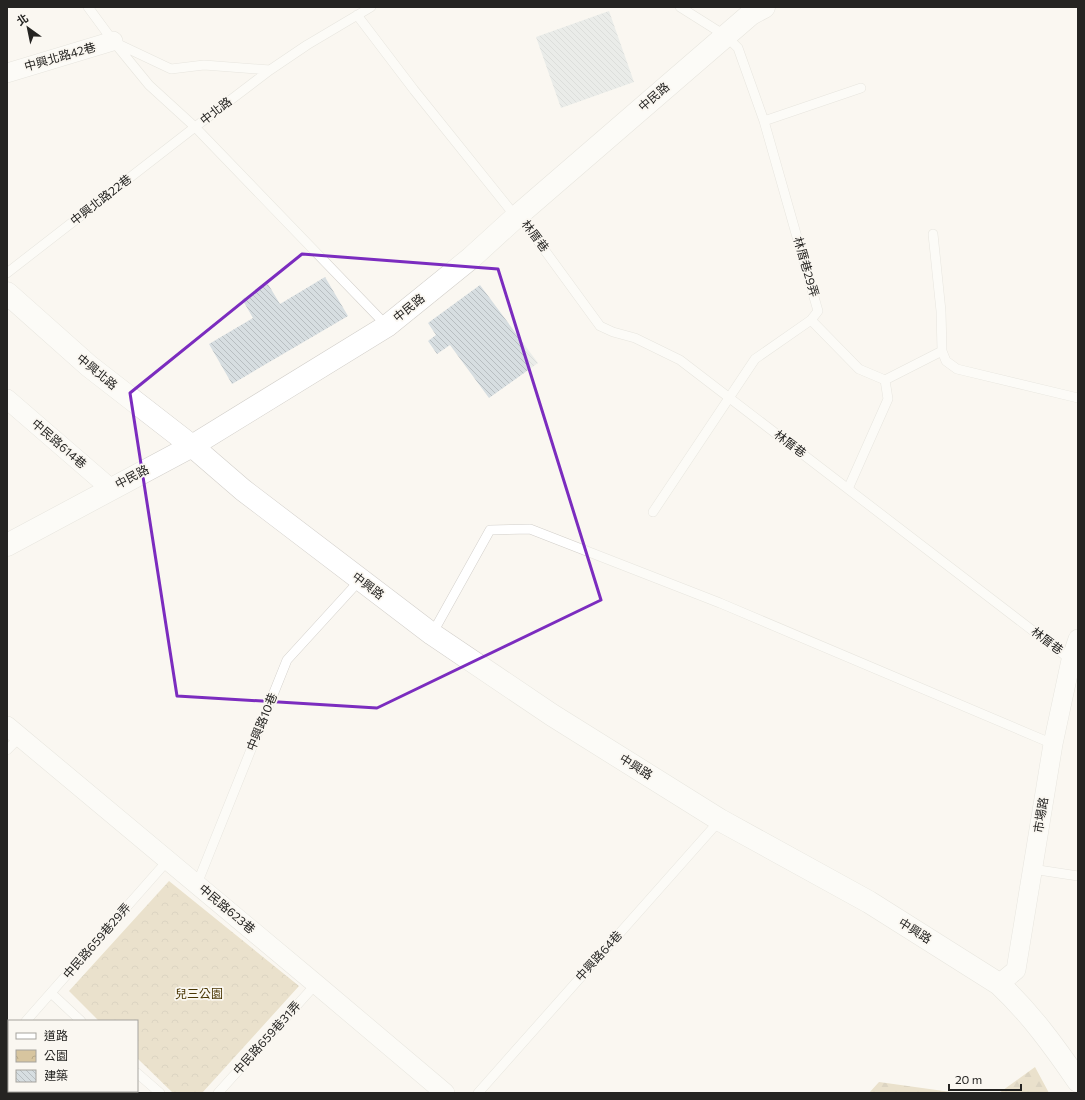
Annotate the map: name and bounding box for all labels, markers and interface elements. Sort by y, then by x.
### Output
north arrow [8,8,48,48]
text: 北 [14,11,30,28]
street label: 中興北路42巷 [22,39,97,73]
street label: 中民路 [635,79,672,113]
street label: 中北路 [197,94,234,127]
street label: 中興北路22巷 [67,171,134,227]
street label: 林厝巷 [519,217,552,254]
street label: 林厝巷29弄 [792,235,822,298]
street label: 中民路 [390,290,427,324]
street label: 中興北路 [75,351,121,392]
street label: 中民路614巷 [30,416,90,471]
street label: 林厝巷 [772,427,809,460]
street label: 中民路 [112,461,151,491]
street label: 中興路 [350,569,387,602]
street label: 林厝巷 [1029,624,1066,657]
street label: 中興路10巷 [243,691,279,753]
street label: 中興路 [618,751,656,782]
street label: 市場路 [1030,796,1050,834]
street label: 中民路623巷 [197,881,258,936]
street label: 中民路659巷29弄 [60,900,133,981]
street label: 中興路 [897,915,935,946]
street label: 中興路64巷 [572,927,624,983]
park label: 兒三公園 [175,986,223,1000]
street label: 中民路659巷31弄 [230,998,303,1077]
legend [8,1020,138,1092]
text: 道路 [44,1028,68,1042]
text: 公園 [44,1048,68,1062]
scale bar [949,1066,1021,1092]
text: 建築 [44,1068,68,1082]
text: 20 m [955,1072,982,1086]

